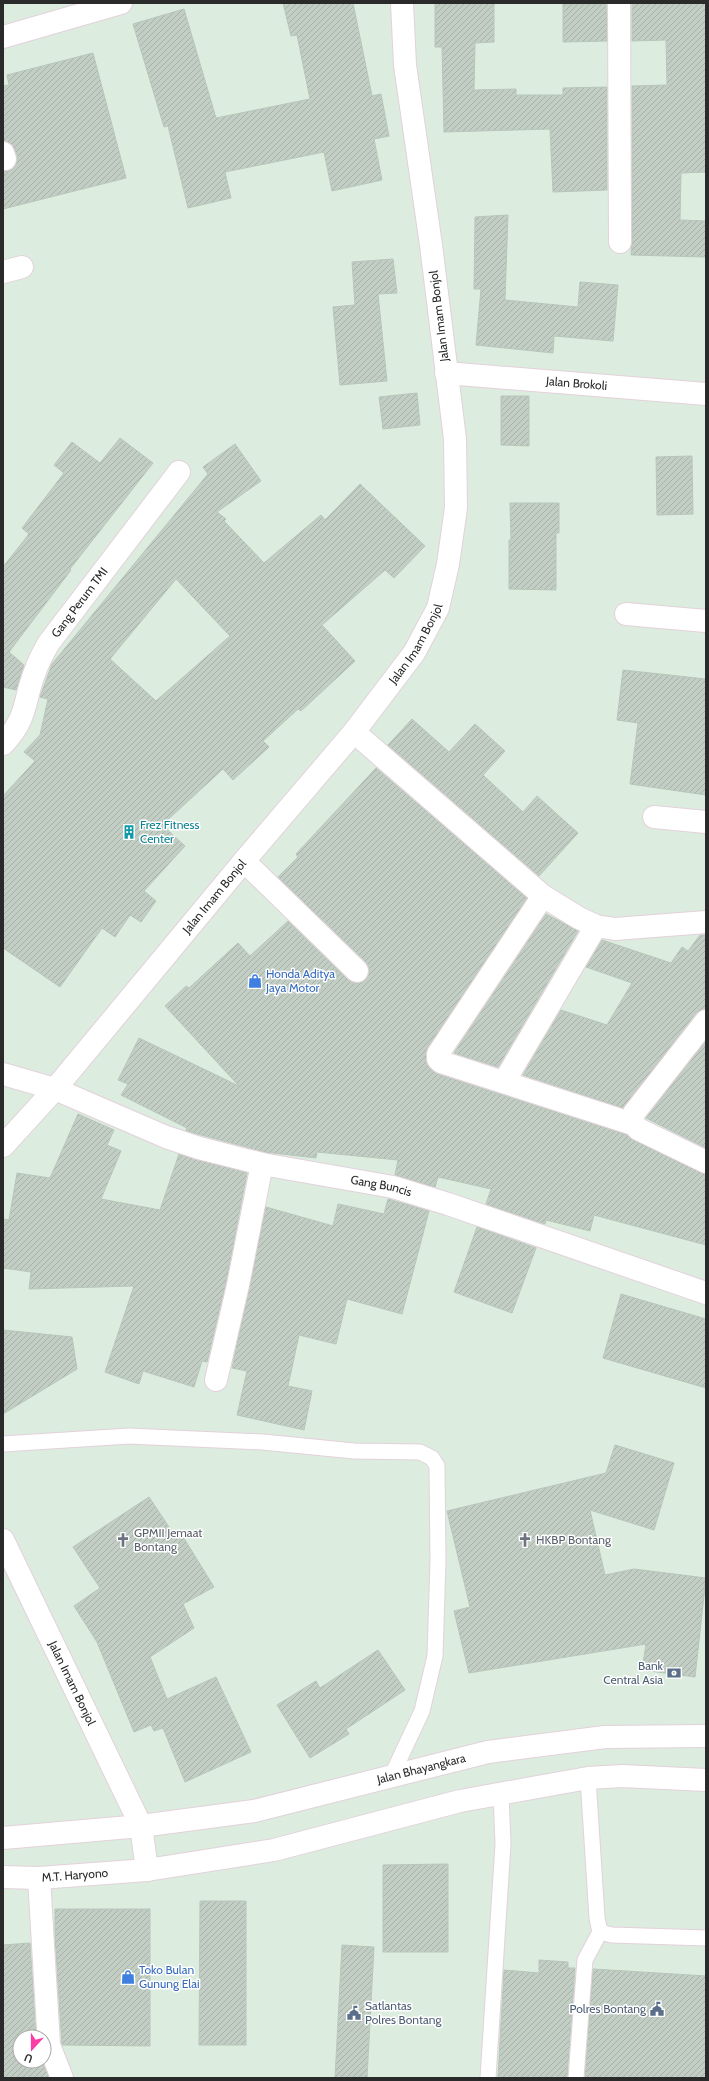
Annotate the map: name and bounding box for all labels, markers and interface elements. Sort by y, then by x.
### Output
street label: Jalan Imam Bonjol [425,270,452,363]
street label: Jalan Brokoli [545,373,608,393]
street label: Gang Perum TMI [48,564,111,640]
street label: Jalan Imam Bonjol [385,602,446,687]
place label: Frez Fitness Center [140,817,199,846]
building icon: Frez Fitness Center [121,824,137,840]
street label: Jalan Imam Bonjol [178,856,249,937]
place label: Honda Aditya Jaya Motor [265,966,335,995]
shop icon: Honda Aditya Jaya Motor [247,973,263,989]
street label: Gang Buncis [349,1172,414,1199]
place label: GPMII Jemaat Bontang [134,1525,202,1554]
church icon: GPMII Jemaat Bontang [115,1532,131,1548]
church icon: HKBP Bontang [517,1532,533,1548]
place label: HKBP Bontang [536,1532,612,1547]
street label: Jalan Imam Bonjol [45,1638,99,1728]
place label: Bank Central Asia [603,1658,664,1687]
bank icon: Bank Central Asia [666,1665,682,1681]
street label: Jalan Bhayangkara [374,1750,467,1787]
street label: M.T. Haryono [41,1865,109,1885]
place label: Toko Bulan Gunung Elai [139,1962,199,1991]
shop icon: Toko Bulan Gunung Elai [120,1969,136,1985]
place label: Satlantas Polres Bontang [365,1998,442,2027]
place label: Polres Bontang [570,2001,647,2016]
public building icon: Polres Bontang [649,2001,665,2017]
public building icon: Satlantas Polres Bontang [346,2005,362,2021]
north arrow [12,2029,52,2069]
text: U [22,2050,35,2066]

